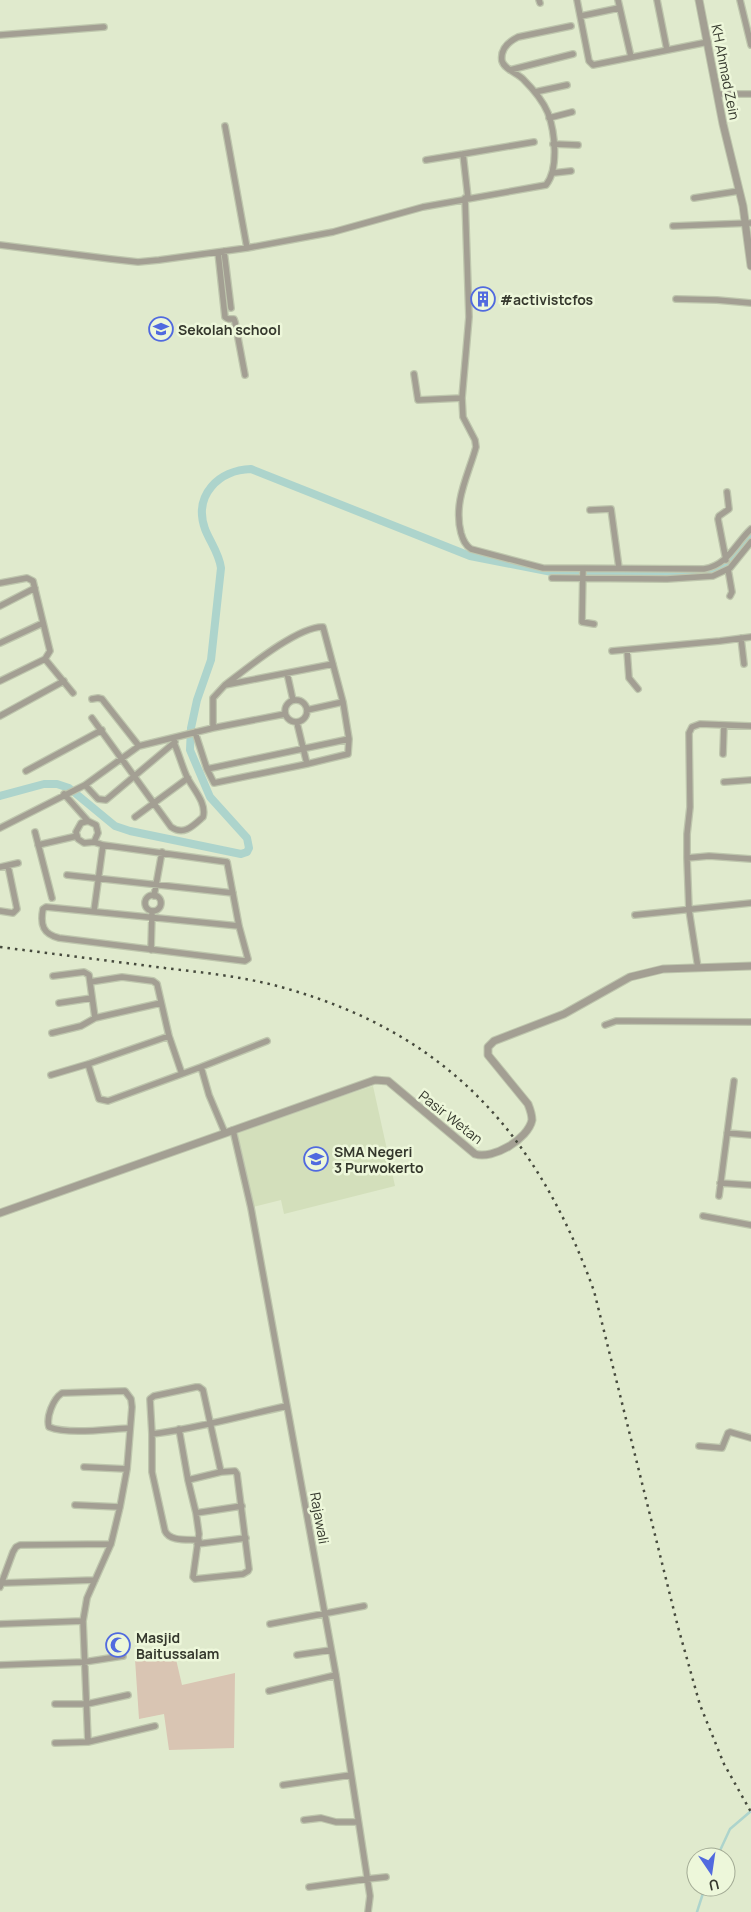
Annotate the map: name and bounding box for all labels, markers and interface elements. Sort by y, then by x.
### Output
street label: KH Ahmad Zein [707,23,745,121]
building icon: #activistcfos [470,286,496,312]
place label: #activistcfos [500,290,594,309]
school or university icon: Sekolah school [148,316,174,342]
place label: Sekolah school [178,320,281,339]
street label: Pasir Wetan [415,1086,487,1148]
place label: SMA Negeri 3 Purwokerto [334,1142,424,1177]
school or university icon: SMA Negeri 3 Purwokerto [303,1146,329,1172]
street label: Rajawali [306,1491,334,1545]
place label: Masjid Baitussalam [136,1628,219,1663]
mosque icon: Masjid Baitussalam [105,1632,131,1658]
north arrow [686,1847,736,1897]
text: U [707,1875,721,1896]

